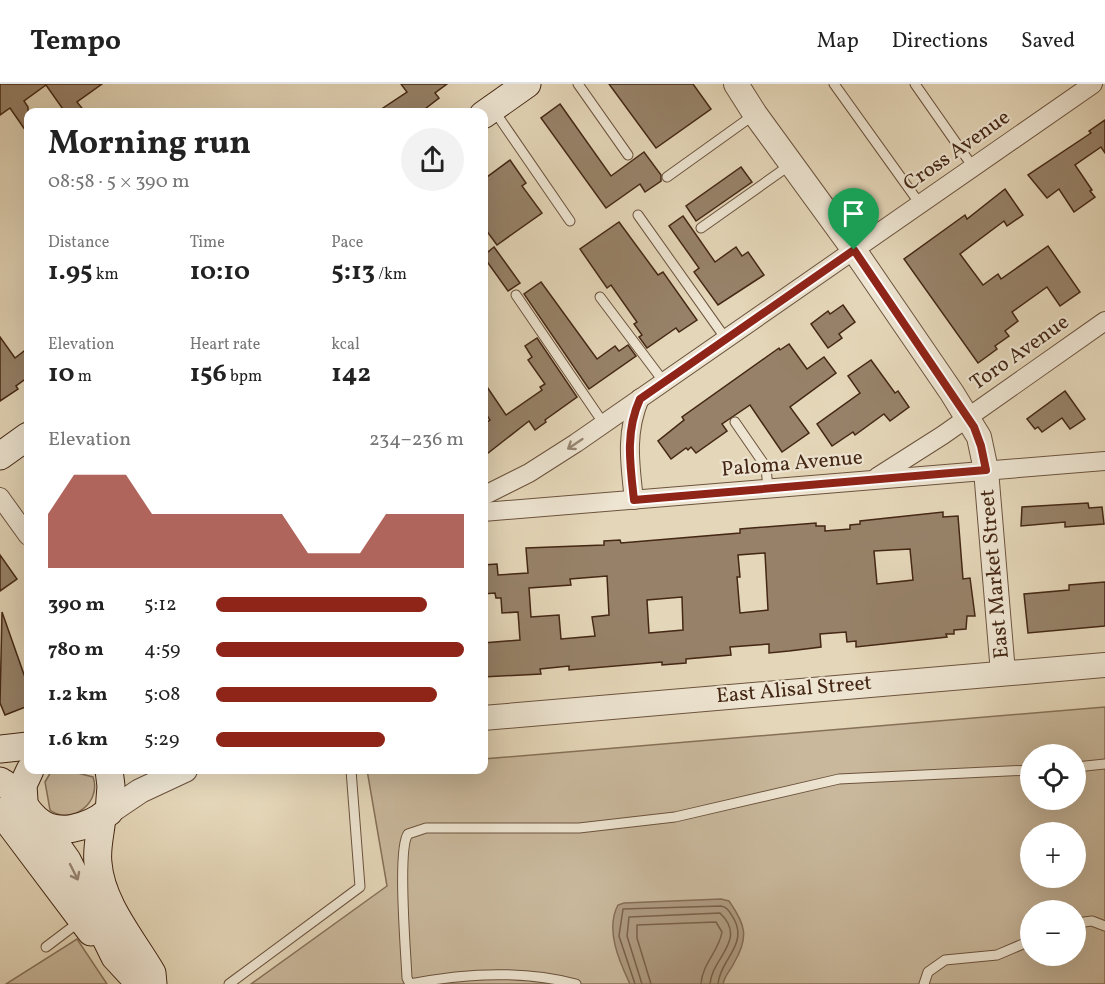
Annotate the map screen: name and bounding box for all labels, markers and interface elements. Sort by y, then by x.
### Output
text: Tempo [30,22,121,61]
text: Map [817,27,859,56]
text: Directions [892,27,988,56]
text: Saved [1021,27,1075,56]
street label: Cross Avenue [898,103,1016,199]
text: Morning run [48,122,251,168]
button: share [401,128,464,191]
text: 08:58 · 5 × 390 m [48,168,190,196]
pin [828,188,879,250]
icon: arrive [837,197,870,230]
text: Distance [48,232,109,254]
text: Time [190,232,225,254]
text: Pace [331,232,363,254]
text: 1.95 [48,254,93,290]
text: 10:10 [190,254,250,290]
text: 5:13 [331,254,375,290]
text: km [93,264,119,286]
text: /km [375,264,407,286]
street label: Toro Avenue [965,308,1075,398]
text: Elevation [48,334,115,356]
text: Heart rate [190,334,260,356]
text: kcal [331,334,360,356]
text: 10 [48,356,74,392]
text: 156 [190,356,227,392]
text: 142 [331,356,371,392]
text: m [74,366,92,388]
text: bpm [227,366,262,388]
text: Elevation [48,426,131,454]
text: 234–236 m [369,426,464,454]
one-way arrow [567,438,584,450]
street label: Paloma Avenue [720,443,864,485]
street label: East Market Street [973,488,1017,660]
text: 390 m [48,591,105,619]
text: 5:12 [144,591,177,619]
text: 780 m [48,636,104,664]
text: 4:59 [144,636,180,664]
street label: East Alisal Street [715,669,873,711]
text: 1.2 km [48,681,108,709]
text: 5:08 [144,681,181,709]
text: 1.6 km [48,726,108,754]
text: 5:29 [144,726,179,754]
map controls [1020,744,1086,966]
button: locate [1020,744,1086,810]
button: + [1020,822,1086,888]
one-way arrow [68,862,80,880]
button: − [1020,900,1086,966]

